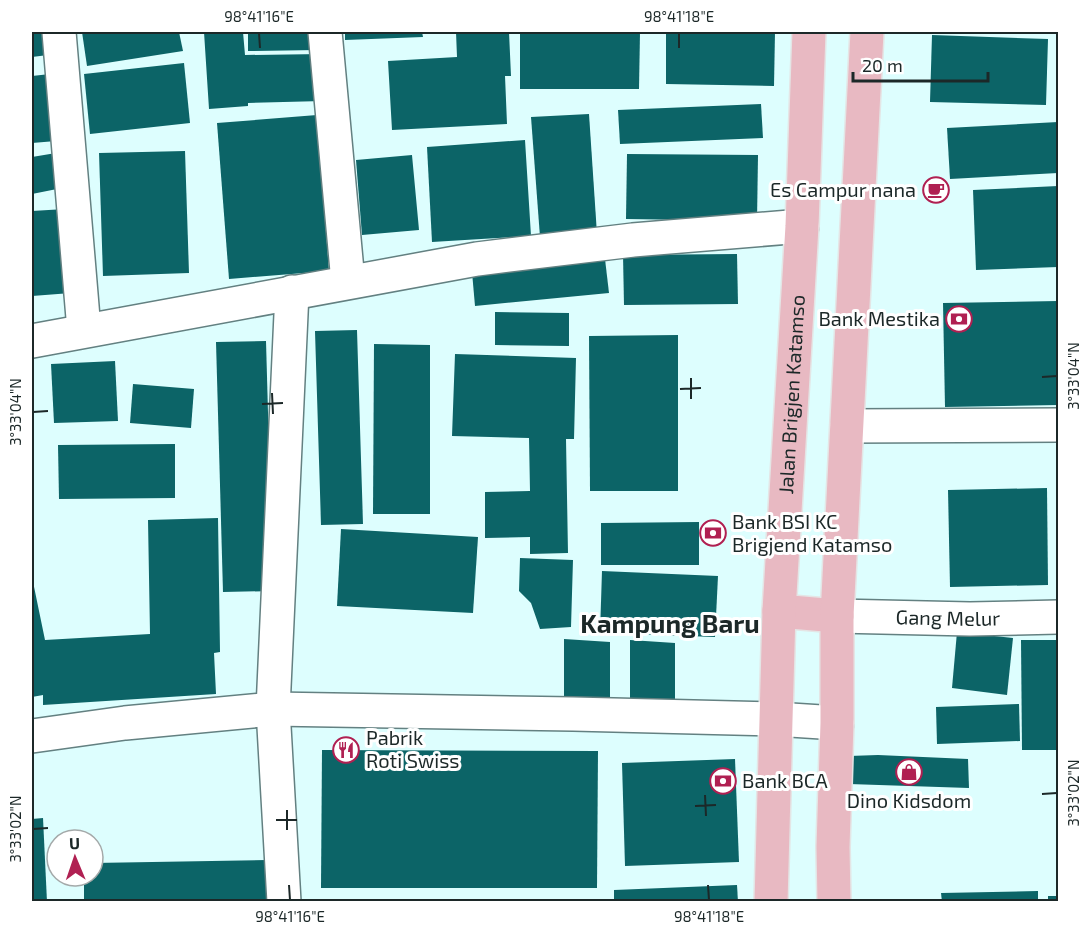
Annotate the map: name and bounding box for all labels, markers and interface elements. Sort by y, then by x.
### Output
text: 98°41'16"E [224,7,294,25]
text: 98°41'18"E [644,7,714,25]
scale bar [853,45,988,83]
text: 20 m [862,54,903,76]
cafe icon: Es Campur nana [921,175,951,205]
place label: Es Campur nana [770,177,916,201]
street label: Jalan Brigjen Katamso [773,294,809,495]
bank icon: Bank Mestika [944,304,974,334]
place label: Bank Mestika [818,306,940,330]
text: 3°33'04"N [1064,342,1082,410]
text: 3°33'04"N [6,378,24,446]
place label: Bank BSI KC Brigjend Katamso [732,509,892,556]
bank icon: Bank BSI KC Brigjend Katamso [698,518,728,548]
street label: Gang Melur [895,604,1000,630]
district label: Kampung Baru [580,607,760,638]
place label: Pabrik Roti Swiss [366,725,460,772]
restaurant icon: Pabrik Roti Swiss [331,735,361,765]
shop icon: Dino Kidsdom [894,757,924,787]
text: 3°33'02"N [1064,760,1082,826]
bank icon: Bank BCA [708,766,738,796]
place label: Bank BCA [742,768,828,792]
place label: Dino Kidsdom [847,788,971,812]
text: 3°33'02"N [6,796,24,862]
north arrow [45,828,105,888]
text: U [69,833,80,852]
text: 98°41'16"E [255,907,325,925]
text: 98°41'18"E [674,907,744,925]

